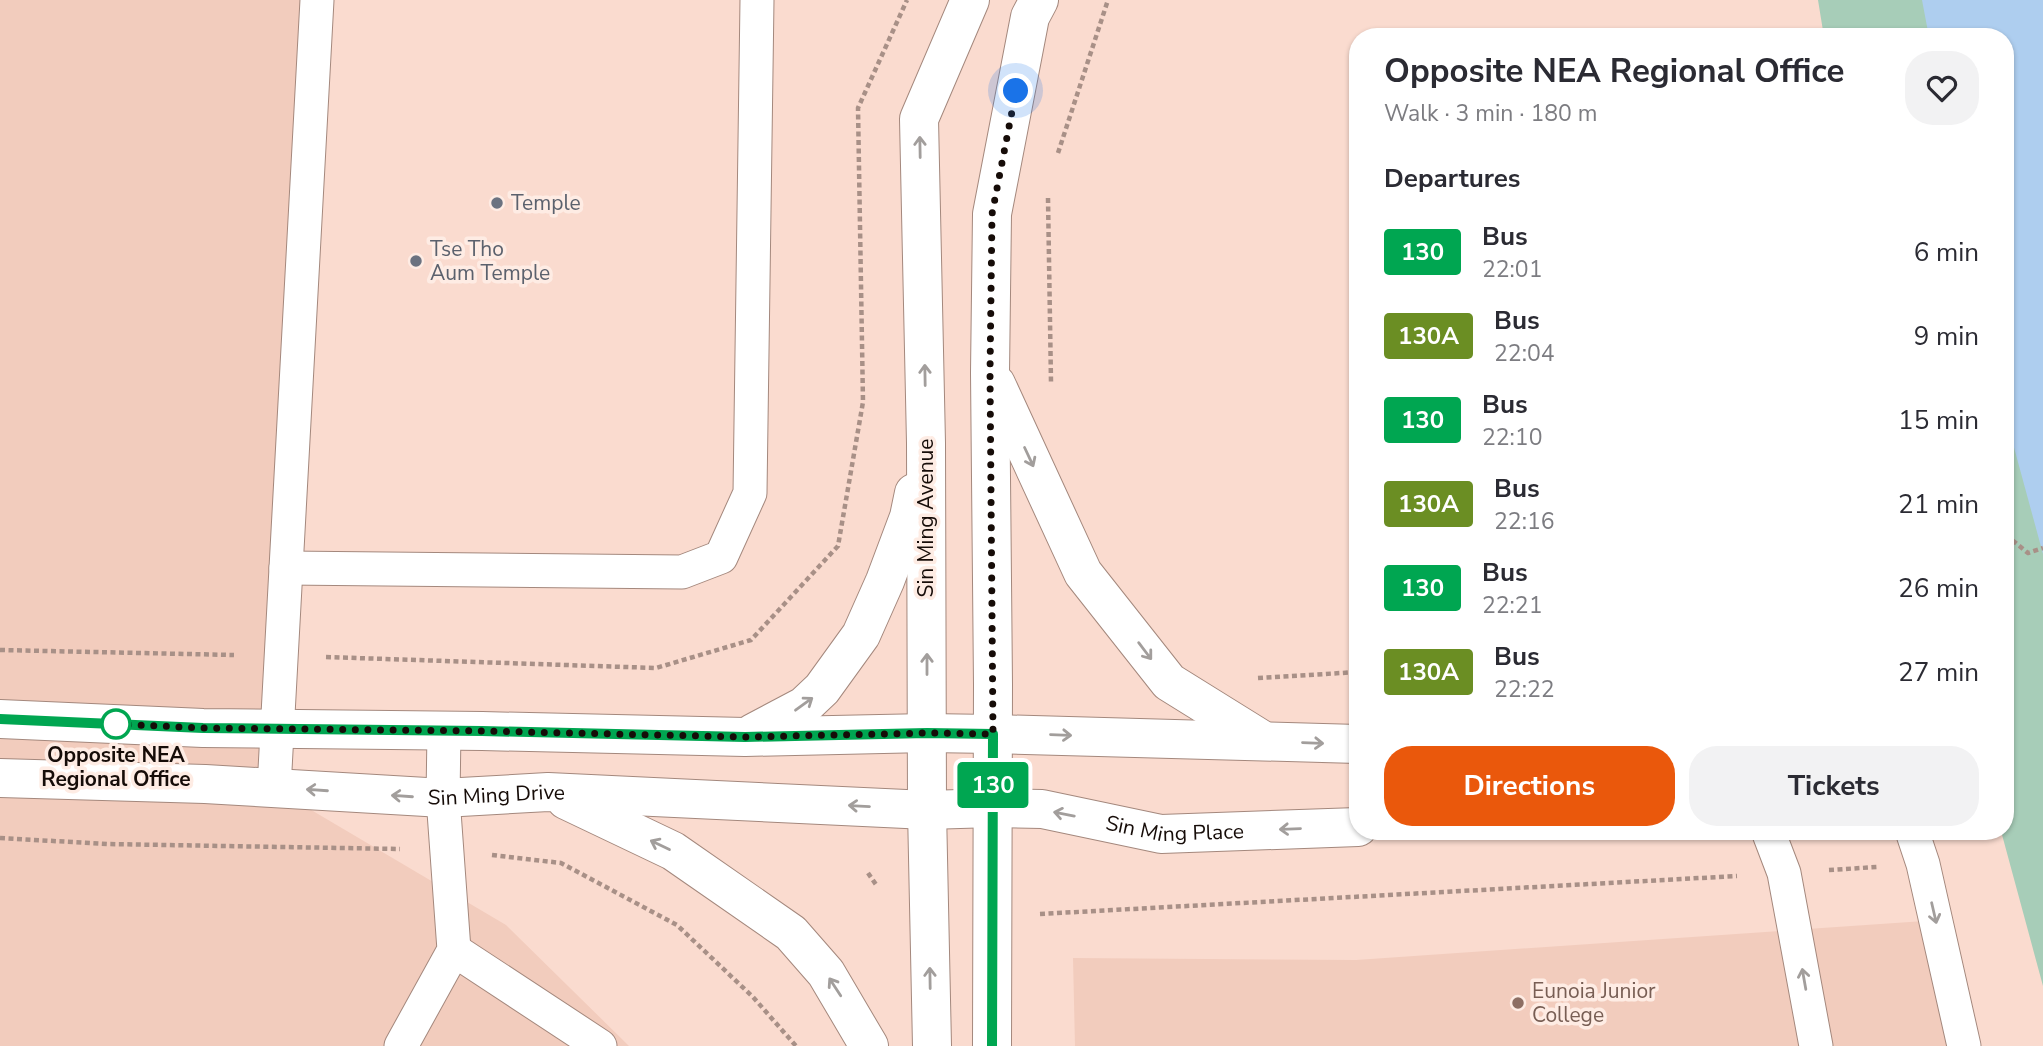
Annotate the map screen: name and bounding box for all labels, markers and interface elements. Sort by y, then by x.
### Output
text: Opposite NEA Regional Office [1384,49,1844,94]
button: heart [1905,51,1979,125]
your location [998,73,1033,108]
text: Walk · 3 min · 180 m [1384,98,1597,129]
one-way arrow [913,136,926,159]
text: Departures [1384,161,1520,196]
place label: Temple [511,189,581,217]
marker: Temple [489,195,505,211]
text: Bus [1482,219,1528,254]
place label: Tse Tho Aum Temple [430,235,550,287]
text: 6 min [1914,235,1979,270]
text: 130 [1401,236,1444,268]
marker: Tse Tho Aum Temple [408,253,424,269]
text: 22:01 [1482,254,1542,285]
text: Bus [1494,303,1540,338]
text: 9 min [1914,319,1979,354]
text: 130A [1398,320,1459,352]
text: 22:04 [1494,338,1555,369]
one-way arrow [918,363,931,386]
text: Bus [1482,387,1528,422]
text: 15 min [1898,403,1979,438]
text: 130 [1401,404,1444,436]
text: 22:10 [1482,422,1542,453]
street label: Sin Ming Avenue [912,438,940,598]
one-way arrow [1023,446,1037,467]
text: Bus [1494,471,1540,506]
text: 21 min [1898,487,1979,522]
text: 130A [1398,488,1459,520]
text: 22:16 [1494,506,1555,537]
text: Bus [1482,555,1528,590]
text: 26 min [1898,571,1979,606]
text: 130 [1401,572,1444,604]
text: 22:21 [1482,590,1542,621]
text: Bus [1494,639,1540,674]
one-way arrow [1138,641,1153,660]
one-way arrow [920,653,934,676]
text: 27 min [1898,655,1979,690]
text: 130A [1398,656,1459,688]
text: 22:22 [1494,674,1555,705]
one-way arrow [795,697,814,712]
marker: Opposite NEA Regional Office [101,709,131,739]
one-way arrow [1050,728,1073,741]
one-way arrow [1301,736,1324,750]
place label: Opposite NEA Regional Office [41,741,191,793]
button: Directions [1384,746,1675,826]
button: Tickets [1689,746,1979,826]
line badge: 130 [953,762,1033,808]
text: 130 [971,769,1015,801]
street label: Sin Ming Drive [427,778,566,812]
one-way arrow [306,784,329,797]
one-way arrow [390,789,413,802]
one-way arrow [848,800,871,813]
one-way arrow [1053,806,1076,820]
street label: Sin Ming Place [1103,809,1244,848]
one-way arrow [1279,823,1302,836]
one-way arrow [650,837,671,851]
one-way arrow [1928,901,1941,924]
one-way arrow [924,967,937,990]
one-way arrow [1796,968,1810,991]
place label: Eunoia Junior College [1532,977,1656,1029]
one-way arrow [827,978,841,998]
marker: Eunoia Junior College [1510,995,1526,1011]

